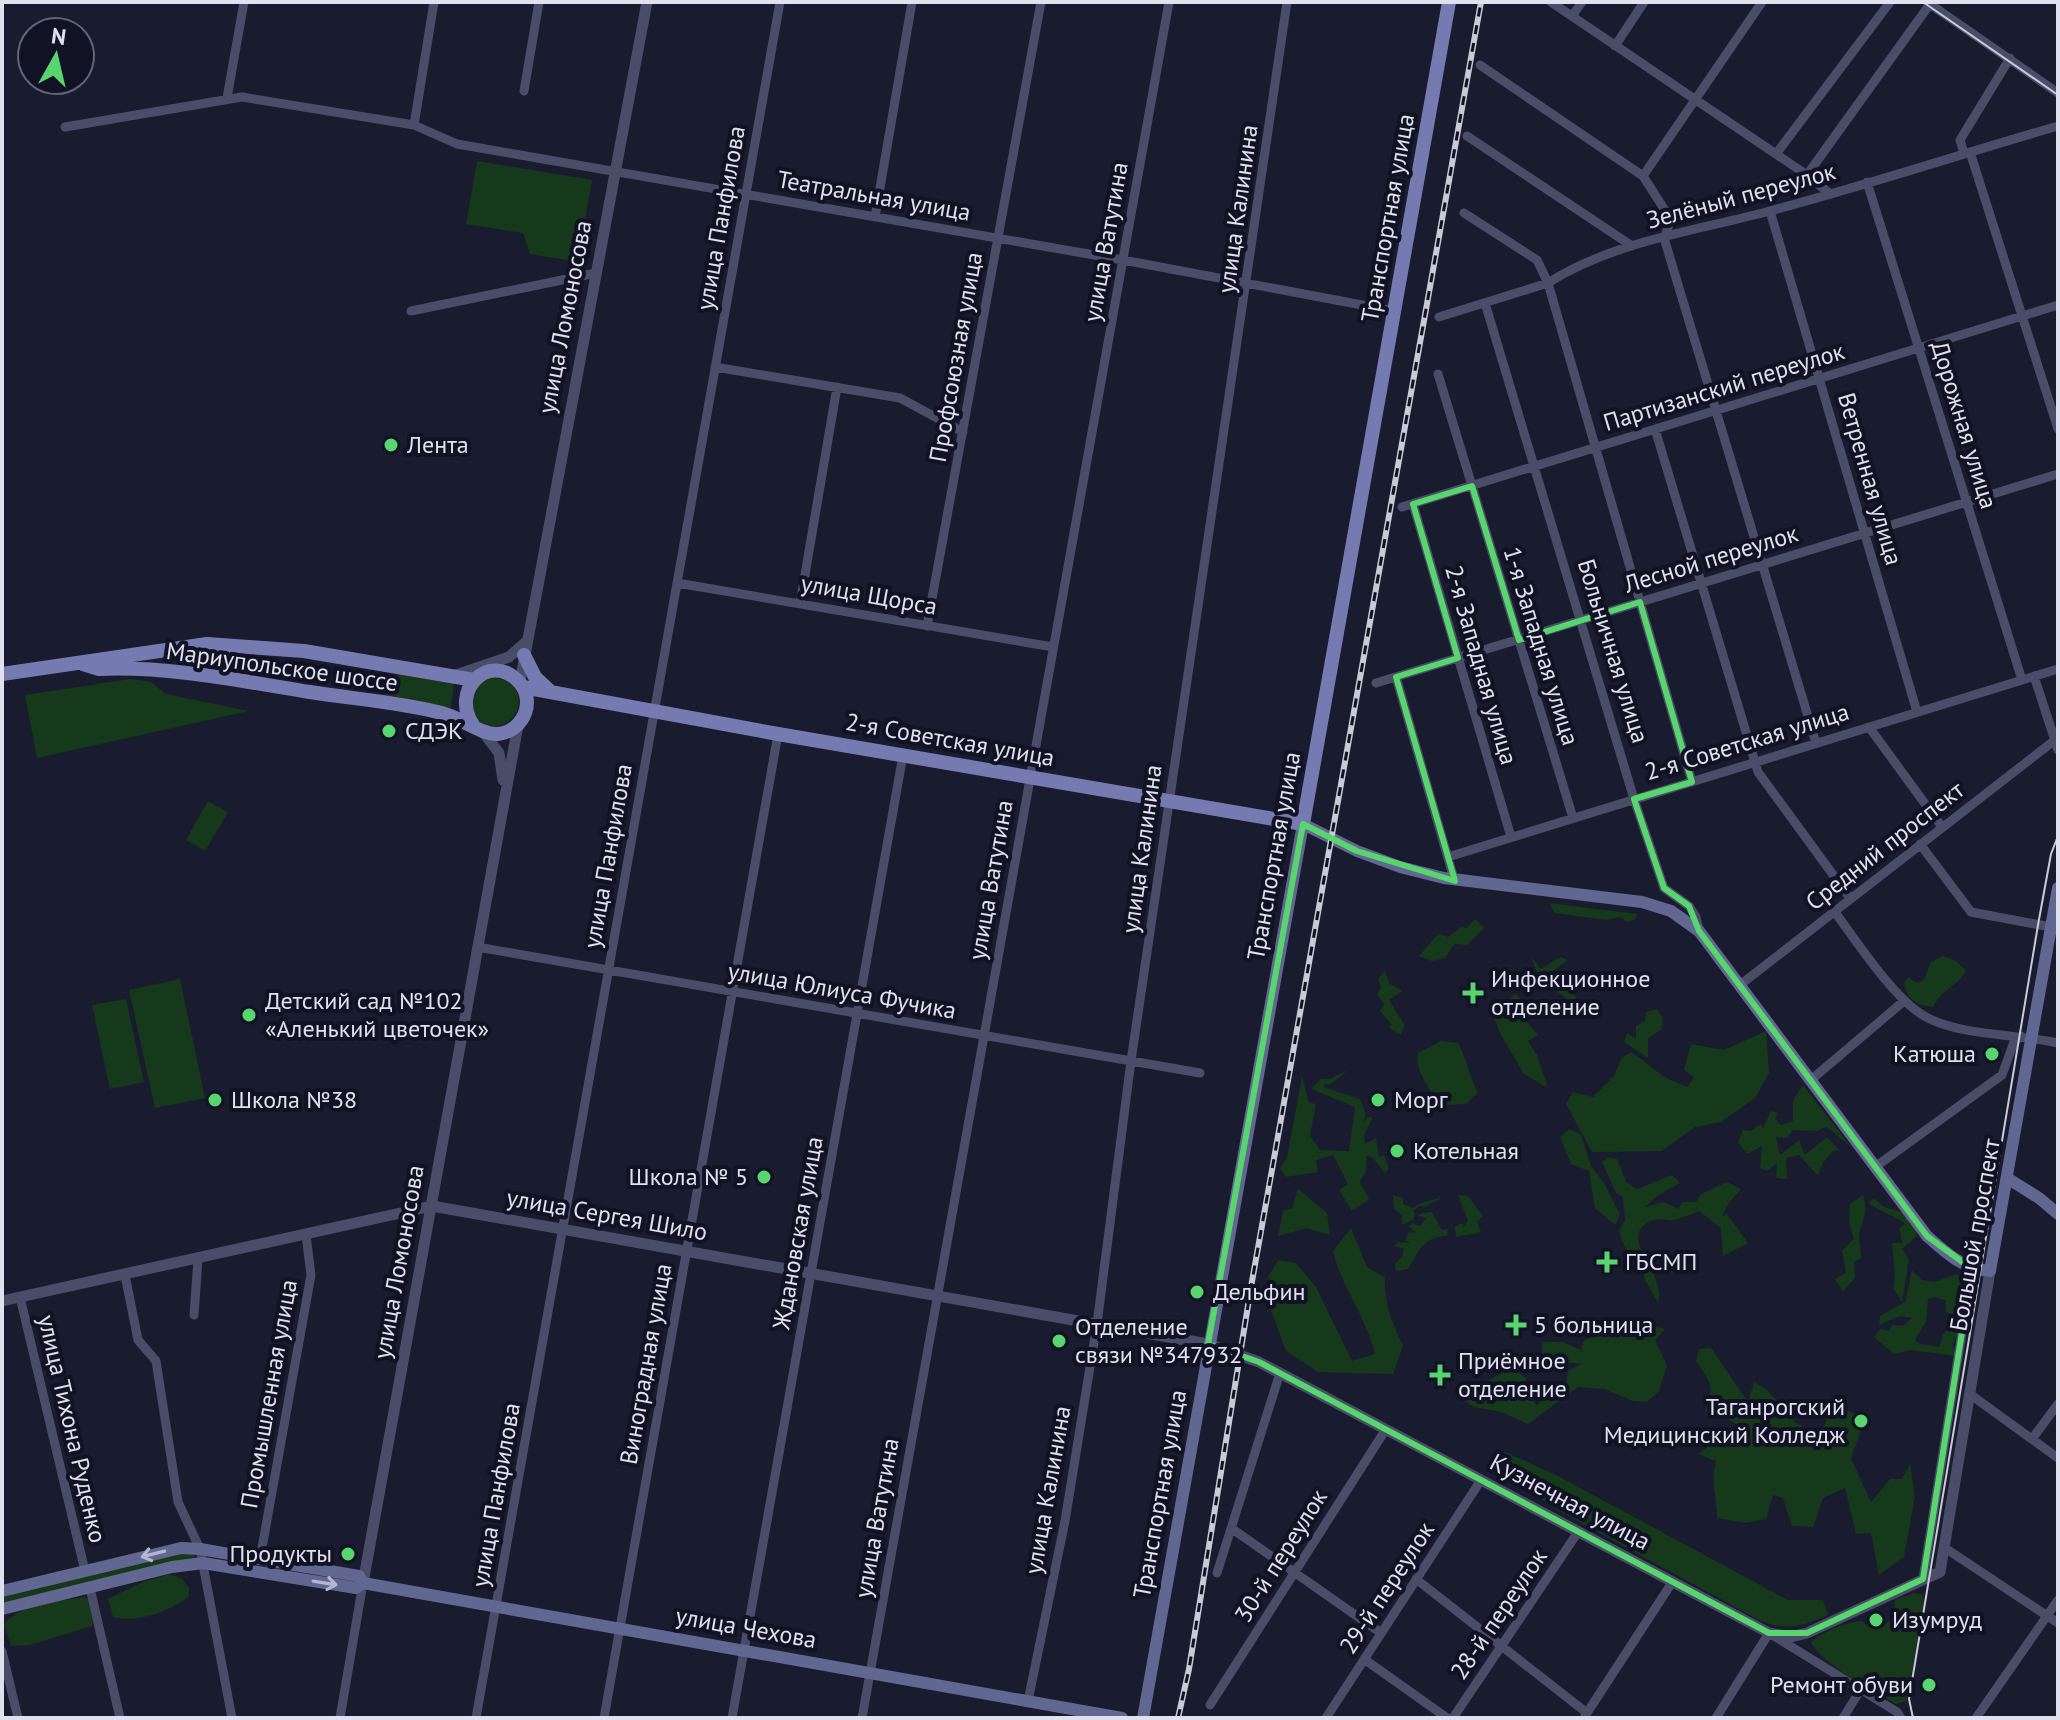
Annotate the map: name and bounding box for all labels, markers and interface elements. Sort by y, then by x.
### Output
north arrow [16,16,96,96]
text: N [50,21,68,51]
street label: Транспортная улица [1354,111,1421,324]
street label: улица Панфилова [689,123,752,312]
street label: улица Калинина [1210,123,1265,295]
street label: Зелёный переулок [1643,155,1839,236]
street label: улица Ватутина [1076,160,1135,324]
street label: Театральная улица [775,163,973,228]
street label: улица Ломоносова [531,218,598,416]
street label: Профсоюзная улица [922,249,989,464]
street label: Партизанский переулок [1600,335,1849,438]
street label: Дорожная улица [1924,337,2005,512]
street label: Ветренная улица [1831,389,1910,569]
place label: Лента [406,429,469,460]
marker: Лента [382,436,400,454]
street label: Лесной переулок [1619,517,1802,600]
street label: 1-я Западная улица [1497,543,1586,749]
street label: Больничная улица [1571,555,1656,747]
street label: 2-я Западная улица [1438,562,1525,768]
street label: улица Щорса [799,567,940,622]
street label: Мариупольское шоссе [164,635,400,698]
street label: 2-я Советская улица [1641,696,1853,787]
street label: 2-я Советская улица [843,706,1057,773]
place label: СДЭК [405,715,463,746]
marker: СДЭК [380,722,398,740]
street label: Транспортная улица [1240,749,1307,962]
street label: улица Панфилова [576,761,639,950]
street label: улица Калинина [1114,763,1169,935]
street label: Средний проспект [1799,774,1970,917]
street label: улица Ватутина [961,798,1020,962]
street label: улица Юлиуса Фучика [726,955,959,1026]
place label: Инфекционное отделение [1491,963,1650,1022]
marker: Инфекционное отделение [1462,982,1484,1004]
place label: Детский сад №102 «Аленький цветочек» [265,985,489,1044]
marker: Детский сад №102 «Аленький цветочек» [240,1006,258,1024]
place label: Катюша [1893,1038,1976,1069]
marker: Катюша [1983,1045,2001,1063]
place label: Школа №38 [231,1084,357,1115]
place label: Морг [1394,1084,1448,1115]
marker: Школа №38 [206,1091,224,1109]
marker: Морг [1369,1091,1387,1109]
street label: Ждановская улица [765,1134,830,1333]
place label: Котельная [1413,1135,1519,1166]
street label: Большой проспект [1942,1136,2007,1334]
marker: Котельная [1388,1142,1406,1160]
place label: Школа № 5 [629,1161,748,1192]
street label: улица Ломоносова [366,1163,431,1361]
marker: Школа № 5 [755,1168,773,1186]
street label: улица Сергея Шило [504,1182,710,1247]
place label: ГБСМП [1625,1246,1697,1277]
marker: ГБСМП [1596,1251,1618,1273]
street label: Виноградная улица [613,1261,678,1467]
place label: Дельфин [1213,1276,1306,1307]
street label: Промышленная улица [233,1277,304,1511]
marker: Дельфин [1188,1283,1206,1301]
place label: 5 больница [1534,1309,1653,1340]
place label: Отделение связи №347932 [1075,1311,1242,1370]
street label: улица Тихона Руденко [31,1312,114,1546]
marker: 5 больница [1505,1314,1527,1336]
marker: Отделение связи №347932 [1050,1332,1068,1350]
place label: Приёмное отделение [1458,1345,1567,1404]
marker: Приёмное отделение [1429,1364,1451,1386]
street label: Транспортная улица [1126,1387,1193,1600]
place label: Таганрогский Медицинский Колледж [1604,1391,1845,1450]
street label: улица Панфилова [464,1400,527,1589]
street label: улица Калинина [1017,1403,1078,1576]
marker: Таганрогский Медицинский Колледж [1852,1412,1870,1430]
street label: улица Ватутина [847,1436,906,1600]
street label: Кузнечная улица [1485,1446,1656,1557]
street label: 30-й переулок [1227,1483,1334,1628]
street label: 29-й переулок [1332,1515,1441,1660]
place label: Продукты [229,1538,332,1569]
street label: 28-й переулок [1443,1542,1554,1685]
marker: Продукты [339,1545,357,1563]
one-way arrow [140,1547,166,1562]
one-way arrow [312,1576,337,1591]
street label: улица Чехова [673,1600,819,1655]
place label: Изумруд [1892,1604,1982,1635]
marker: Изумруд [1867,1611,1885,1629]
place label: Ремонт обуви [1770,1669,1913,1700]
marker: Ремонт обуви [1920,1676,1938,1694]

